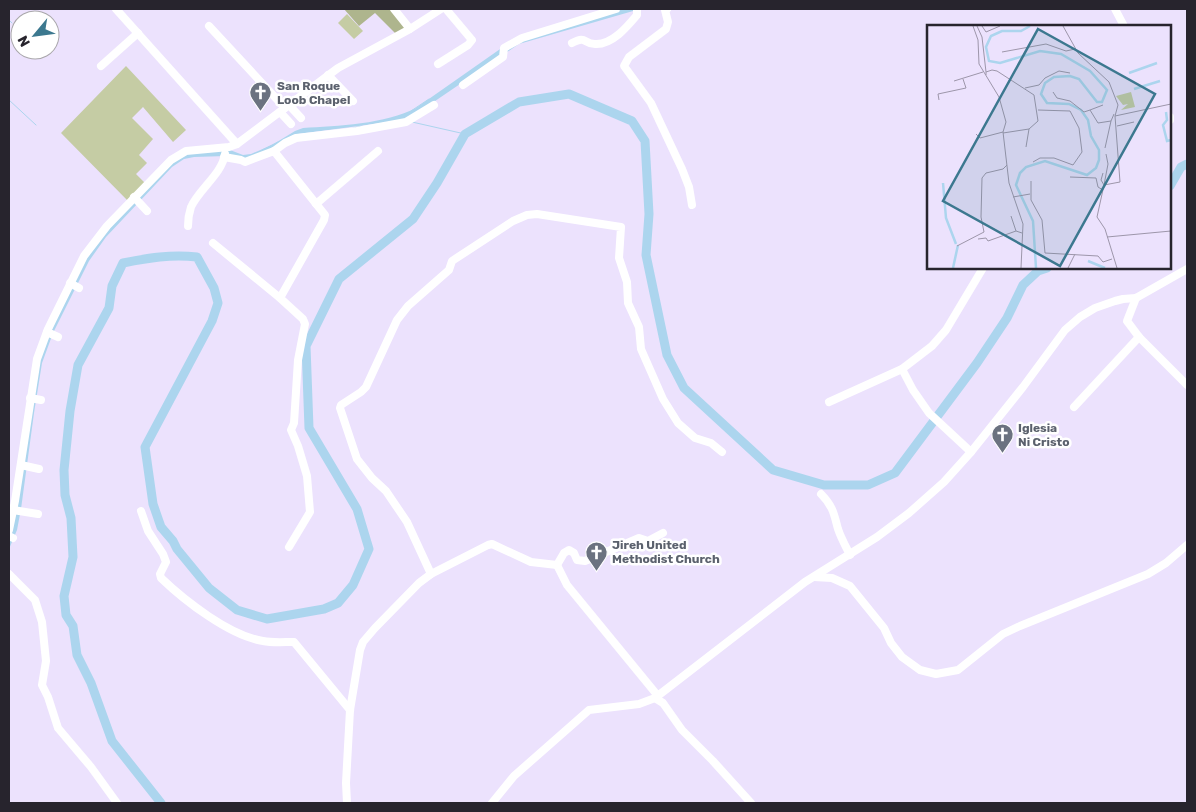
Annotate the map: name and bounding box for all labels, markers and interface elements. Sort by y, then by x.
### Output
north arrow [10,10,60,60]
inset map [927,25,1171,269]
text: N [14,33,34,50]
place label: San Roque Loob Chapel [277,79,350,107]
church icon: San Roque Loob Chapel [249,81,273,112]
place label: Iglesia Ni Cristo [1018,421,1069,449]
church icon: Iglesia Ni Cristo [990,423,1014,454]
place label: Jireh United Methodist Church [612,538,720,566]
church icon: Jireh United Methodist Church [584,540,608,571]

